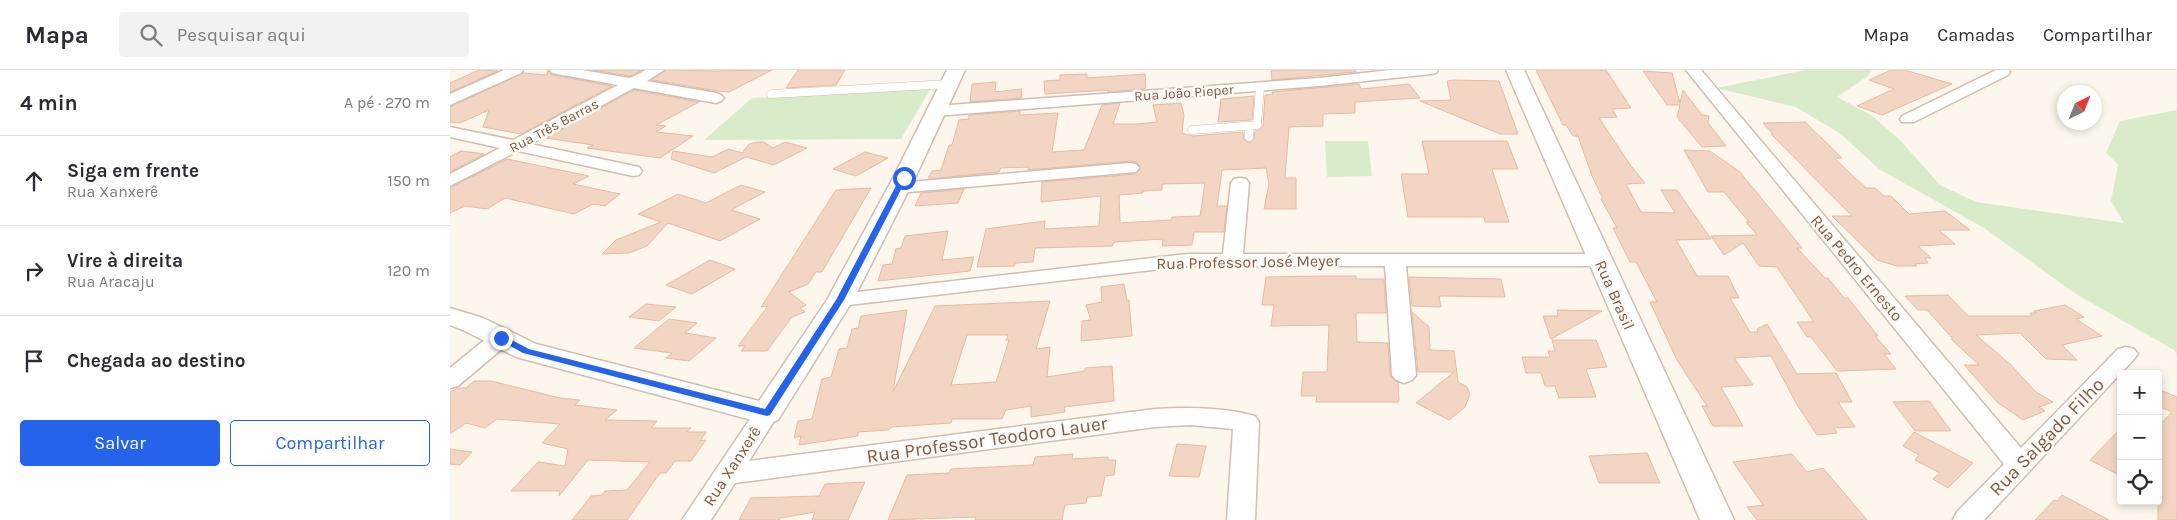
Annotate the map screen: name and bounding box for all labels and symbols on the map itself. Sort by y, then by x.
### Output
street label: Rua João Pieper [1134,81,1235,105]
north arrow [2057,85,2102,130]
street label: Rua Três Barras [506,95,602,157]
route start [893,167,916,190]
street label: Rua Pedro Ernesto [1807,211,1907,325]
street label: Rua Professor José Meyer [1156,251,1340,273]
street label: Rua Brasil [1591,257,1639,333]
route end [490,327,513,350]
street label: Rua Salgado Filho [1985,373,2109,501]
street label: Rua Professor Teodoro Lauer [865,412,1109,468]
street label: Rua Xanxerê [699,423,765,509]

